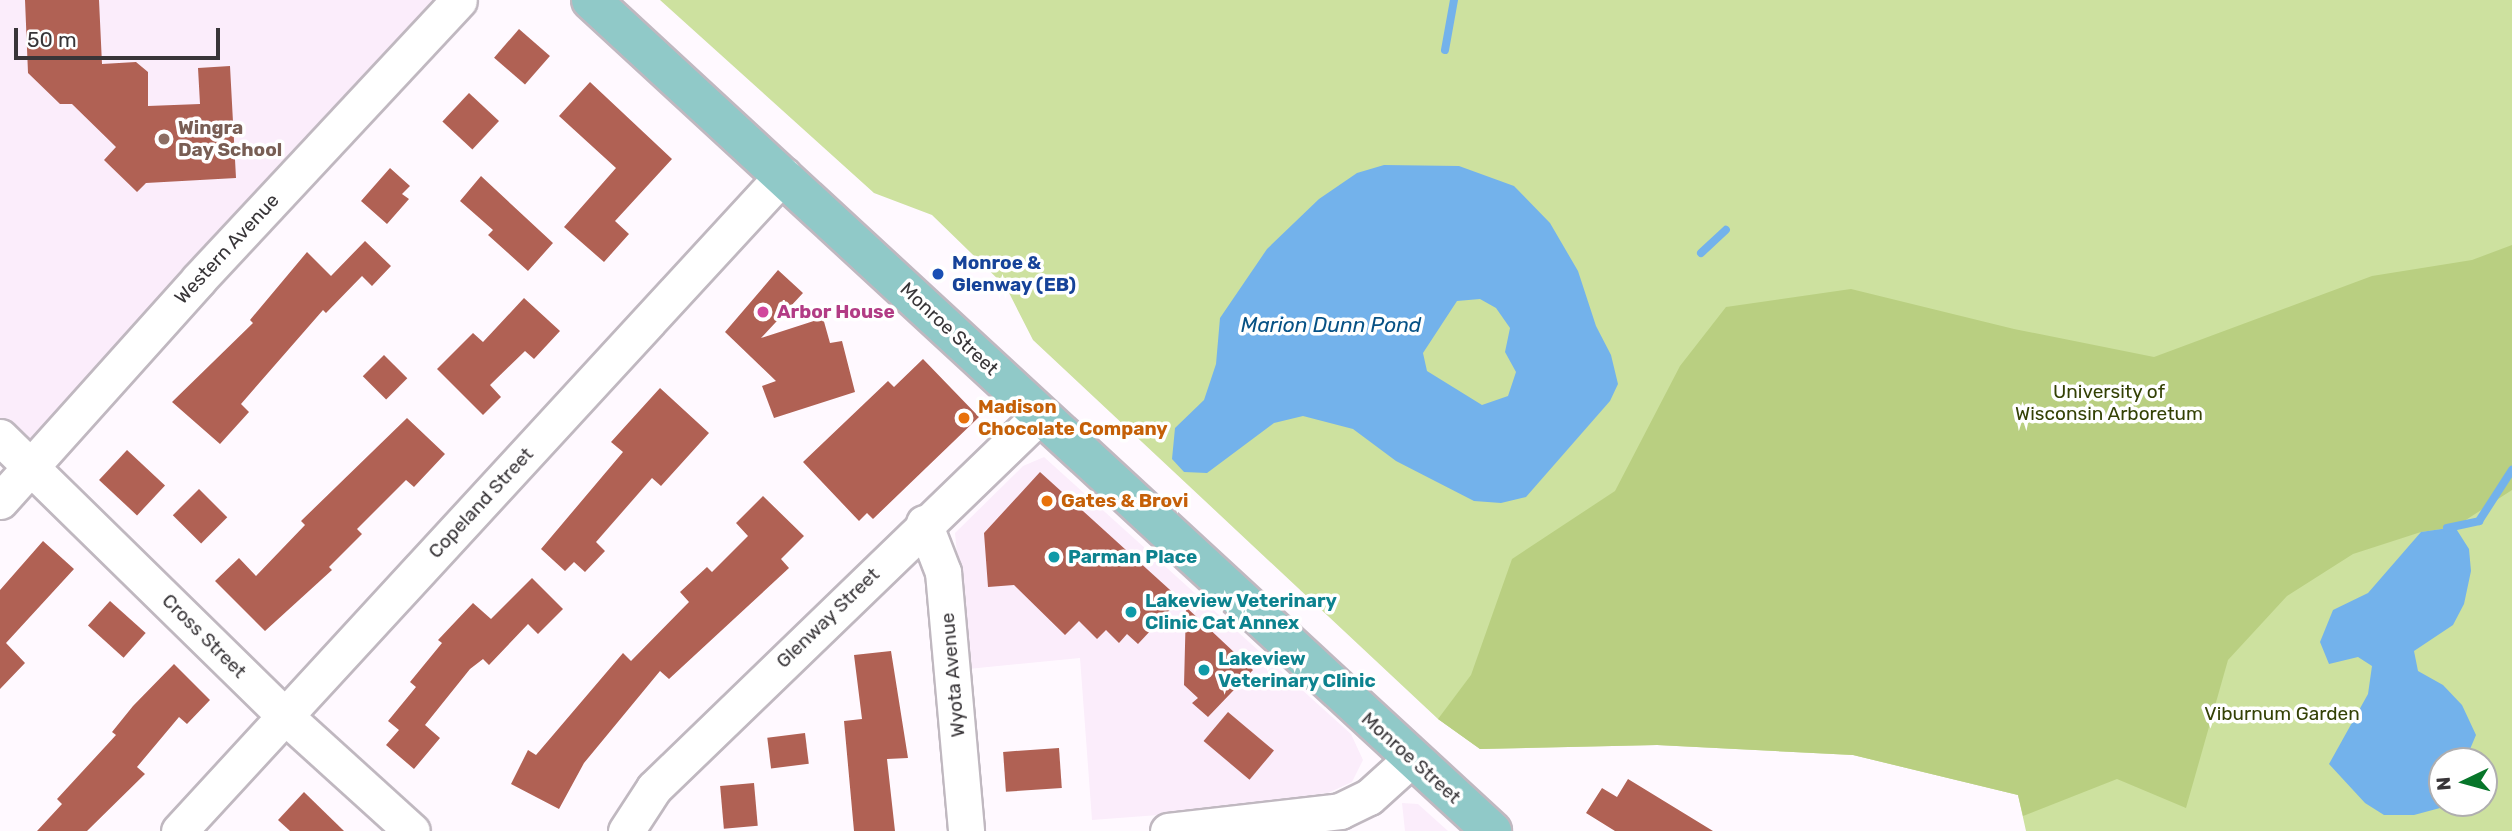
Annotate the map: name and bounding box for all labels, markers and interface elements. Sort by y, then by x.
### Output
scale bar [18,14,224,58]
text: 50 m [27,27,77,52]
place label: Wingra Day School [178,117,283,161]
marker: Wingra Day School [156,131,172,147]
street label: Western Avenue [170,189,284,309]
place label: Monroe & Glenway (EB) [952,252,1077,296]
marker: Monroe & Glenway (EB) [930,266,946,282]
street label: Monroe Street [895,278,1003,380]
place label: Arbor House [777,301,895,323]
marker: Arbor House [755,304,771,320]
water label: Marion Dunn Pond [1241,312,1421,338]
park label: University of Wisconsin Arboretum [2015,381,2203,425]
place label: Madison Chocolate Company [978,396,1168,440]
marker: Madison Chocolate Company [956,410,972,426]
street label: Copeland Street [424,443,538,563]
place label: Gates & Brovi [1061,490,1189,512]
marker: Gates & Brovi [1039,493,1055,509]
place label: Parman Place [1068,546,1197,568]
marker: Parman Place [1046,549,1062,565]
street label: Glenway Street [772,563,884,673]
street label: Cross Street [157,589,251,683]
place label: Lakeview Veterinary Clinic Cat Annex [1145,590,1338,634]
marker: Lakeview Veterinary Clinic Cat Annex [1123,604,1139,620]
street label: Wyota Avenue [936,612,970,738]
place label: Lakeview Veterinary Clinic [1218,648,1376,692]
marker: Lakeview Veterinary Clinic [1196,662,1212,678]
park label: Viburnum Garden [2204,703,2360,725]
street label: Monroe Street [1357,707,1465,809]
north arrow [2428,747,2498,817]
text: N [2432,776,2456,792]

